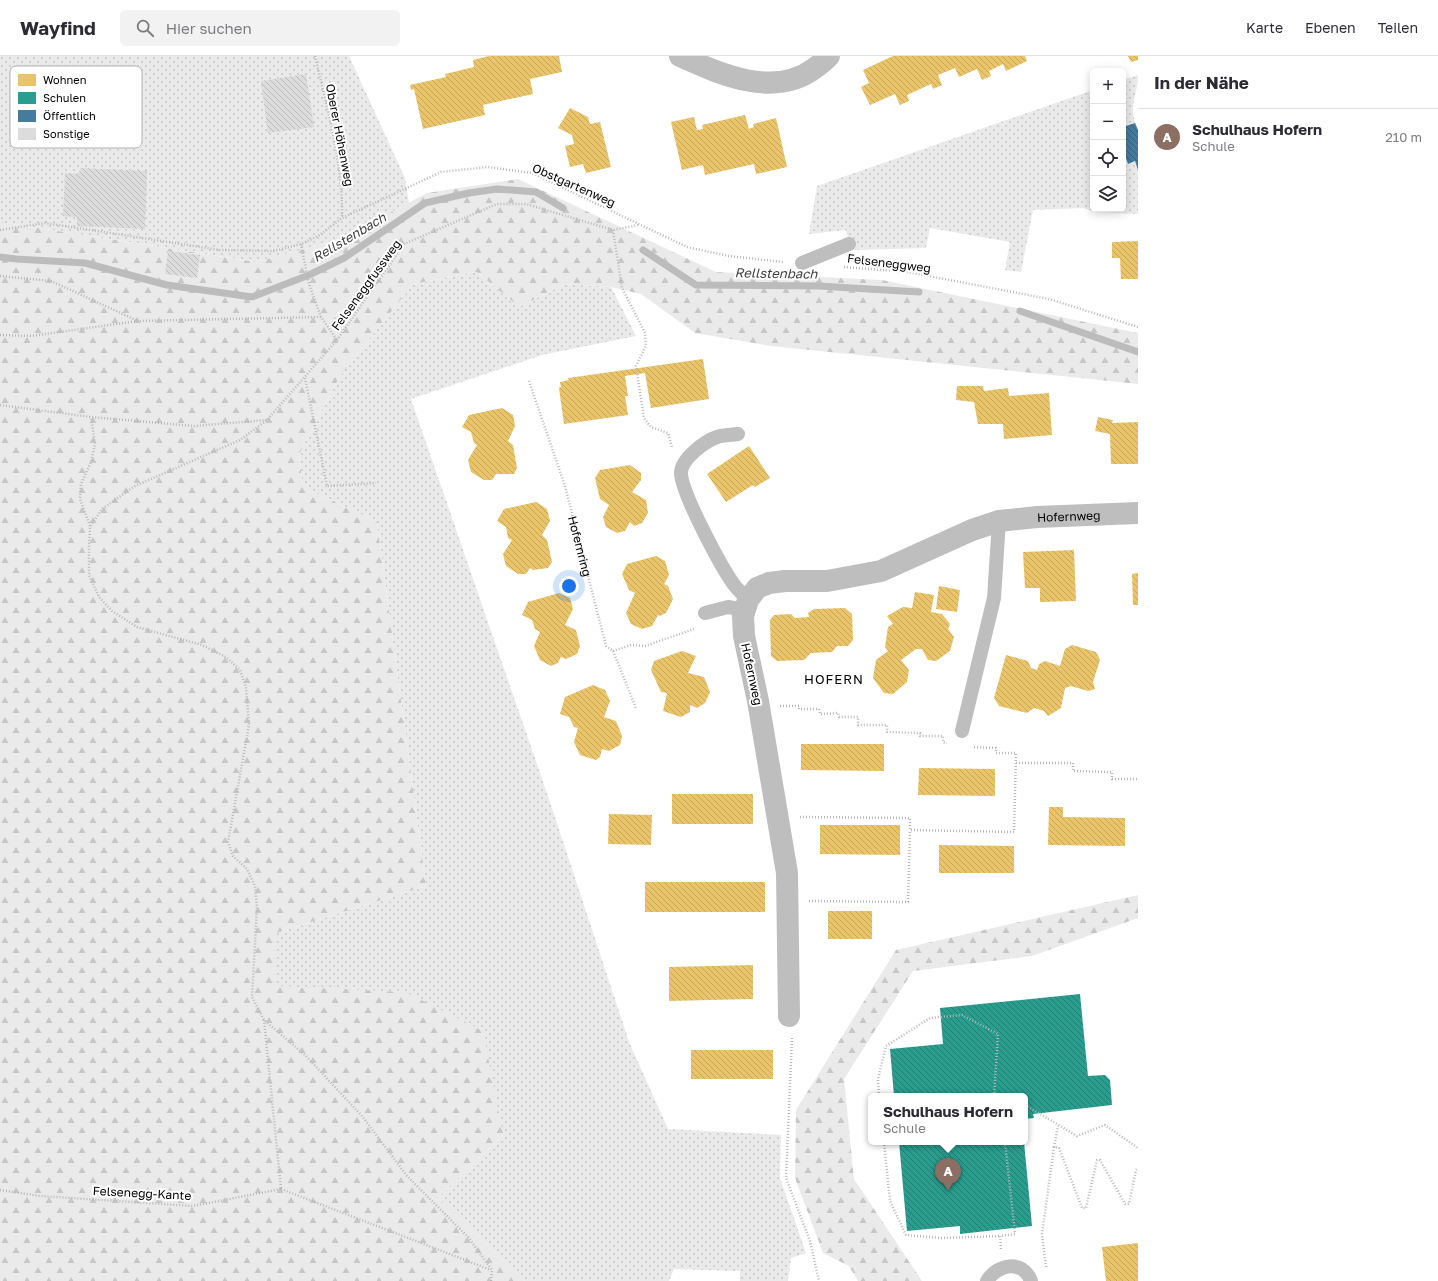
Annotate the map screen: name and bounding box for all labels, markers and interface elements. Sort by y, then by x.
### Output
search box [120,10,400,46]
text: Wayfind [20,16,96,39]
icon: search [134,17,156,39]
text: Hier suchen [166,19,252,37]
text: Karte [1246,19,1283,36]
text: Ebenen [1305,19,1356,36]
text: Teilen [1378,19,1418,36]
legend [10,66,142,148]
map controls [1090,68,1126,212]
button: + [1090,68,1126,104]
text: In der Nähe [1154,72,1249,93]
text: Wohnen [43,73,86,86]
street label: Oberer Höhenweg [323,82,357,188]
text: Schulen [43,91,86,104]
button: − [1090,104,1126,140]
text: Öffentlich [43,109,96,122]
text: Schulhaus Hofern [1192,120,1322,138]
text: Sonstige [43,127,90,140]
text: A [1162,129,1172,145]
text: 210 m [1385,129,1422,145]
text: Schule [1192,138,1235,154]
button: locate [1090,140,1126,176]
street label: Obstgartenweg [530,160,618,210]
button: layers [1090,176,1126,212]
water label: Rellstenbach [309,208,389,265]
street label: Felseneggfussweg [328,237,404,333]
street label: Felseneggweg [846,250,932,276]
water label: Rellstenbach [735,264,818,282]
street label: Hofernweg [1037,507,1101,524]
street label: Hofernring [565,514,595,578]
your location [559,576,579,596]
street label: Hofernweg [738,641,766,707]
district label: HOFERN [804,671,864,687]
popup [868,1093,1028,1145]
text: Schulhaus Hofern [883,1102,1013,1120]
text: Schule [883,1120,926,1136]
pin: A [935,1158,961,1191]
street label: Felsenegg-Kante [92,1183,192,1203]

